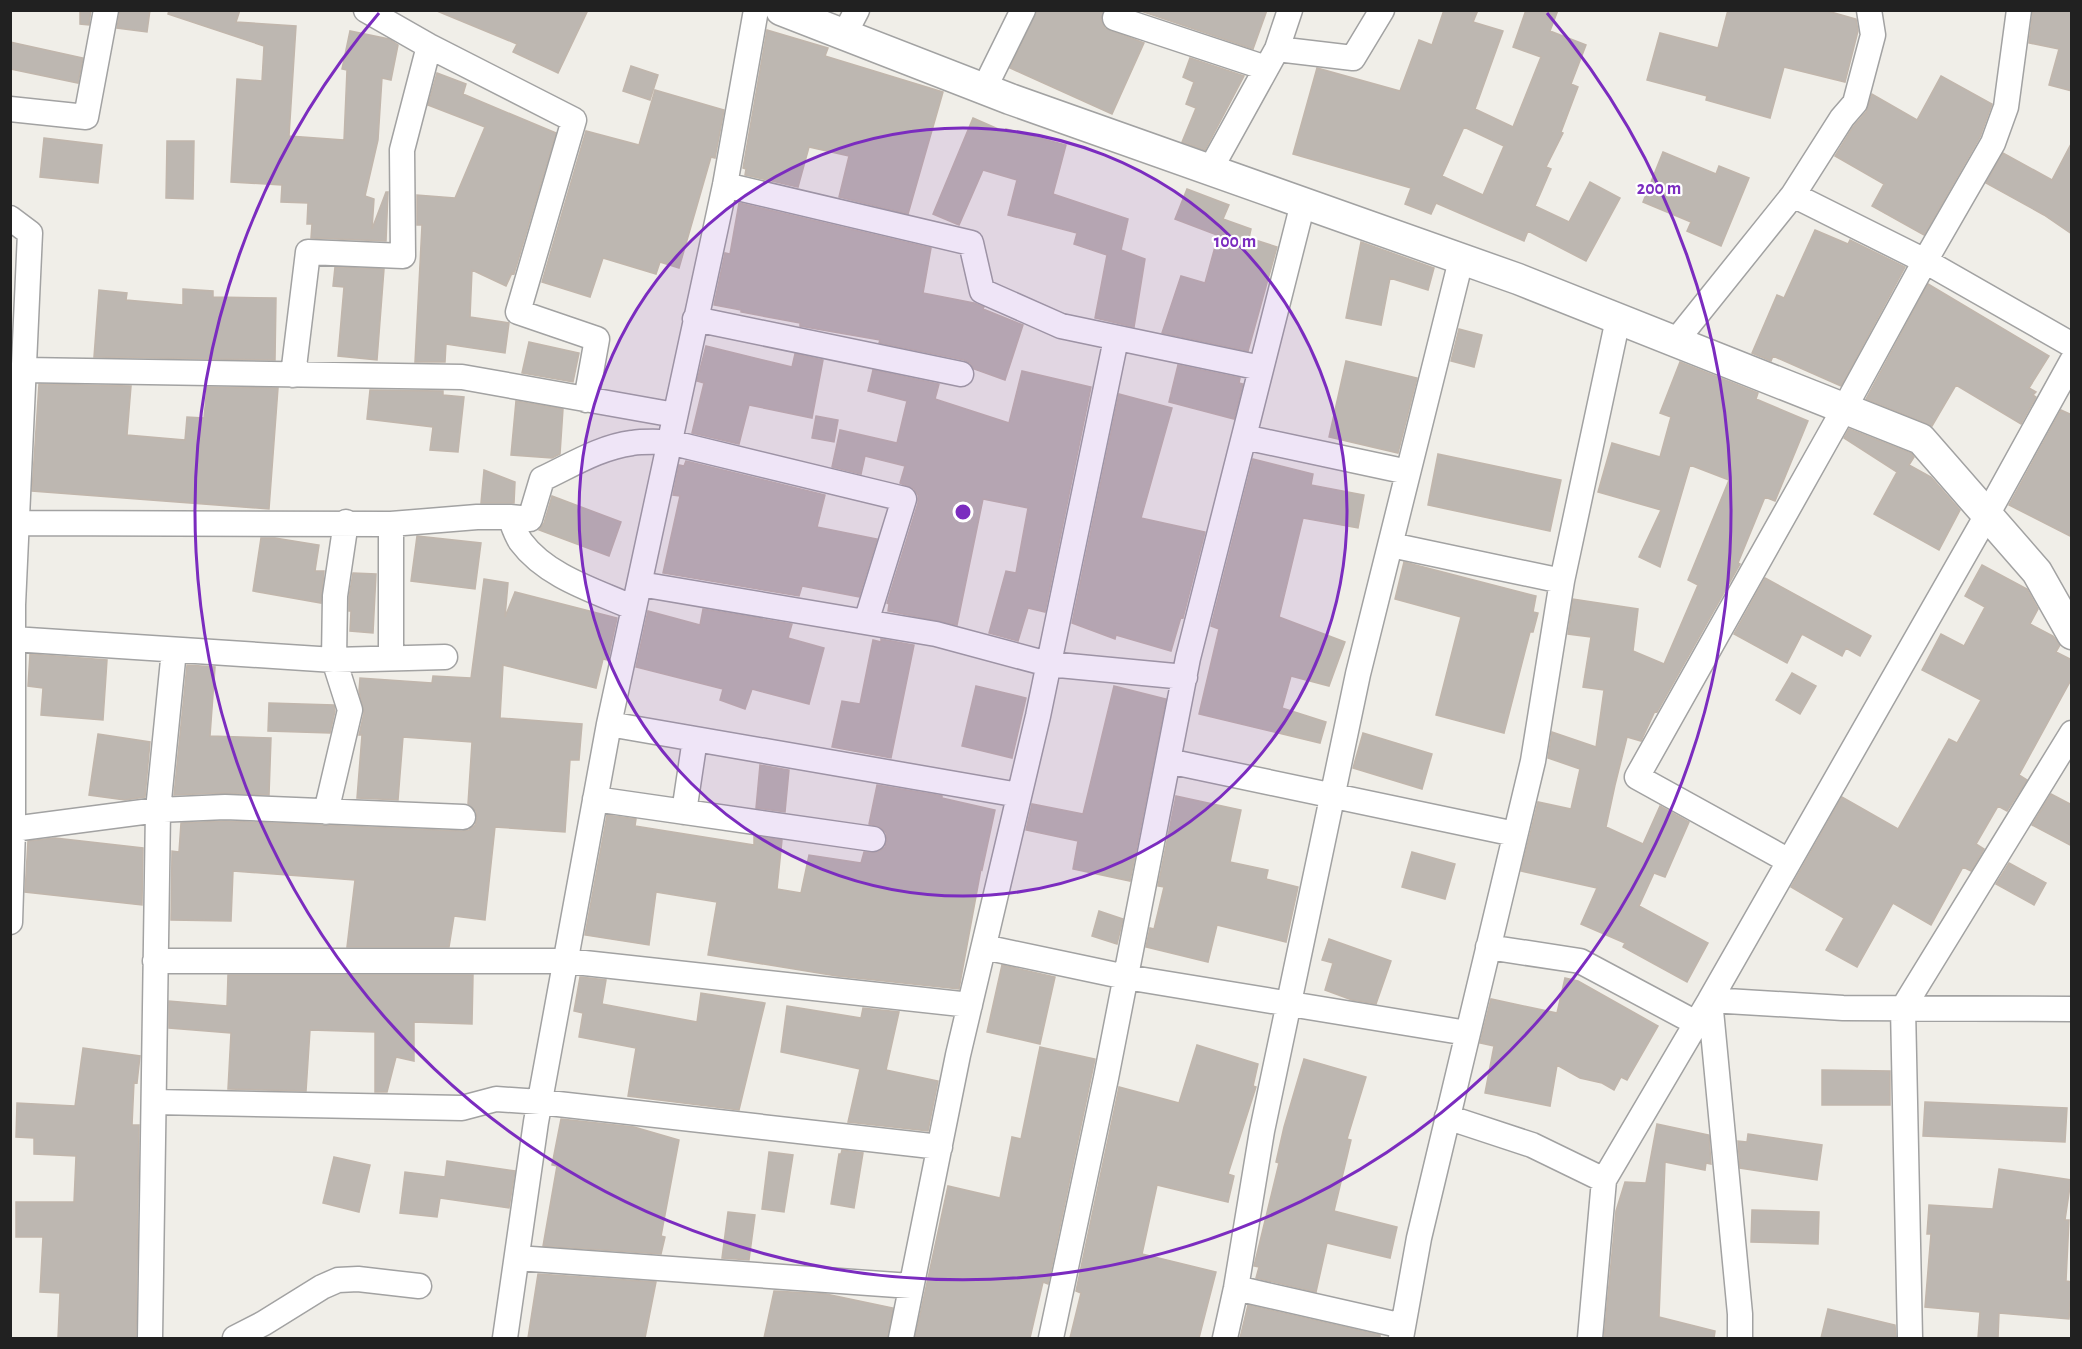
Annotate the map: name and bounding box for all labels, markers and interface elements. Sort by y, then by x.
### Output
text: 200 m [1637,180,1681,198]
text: 100 m [1214,233,1256,251]
centre of rings [953,502,973,522]

